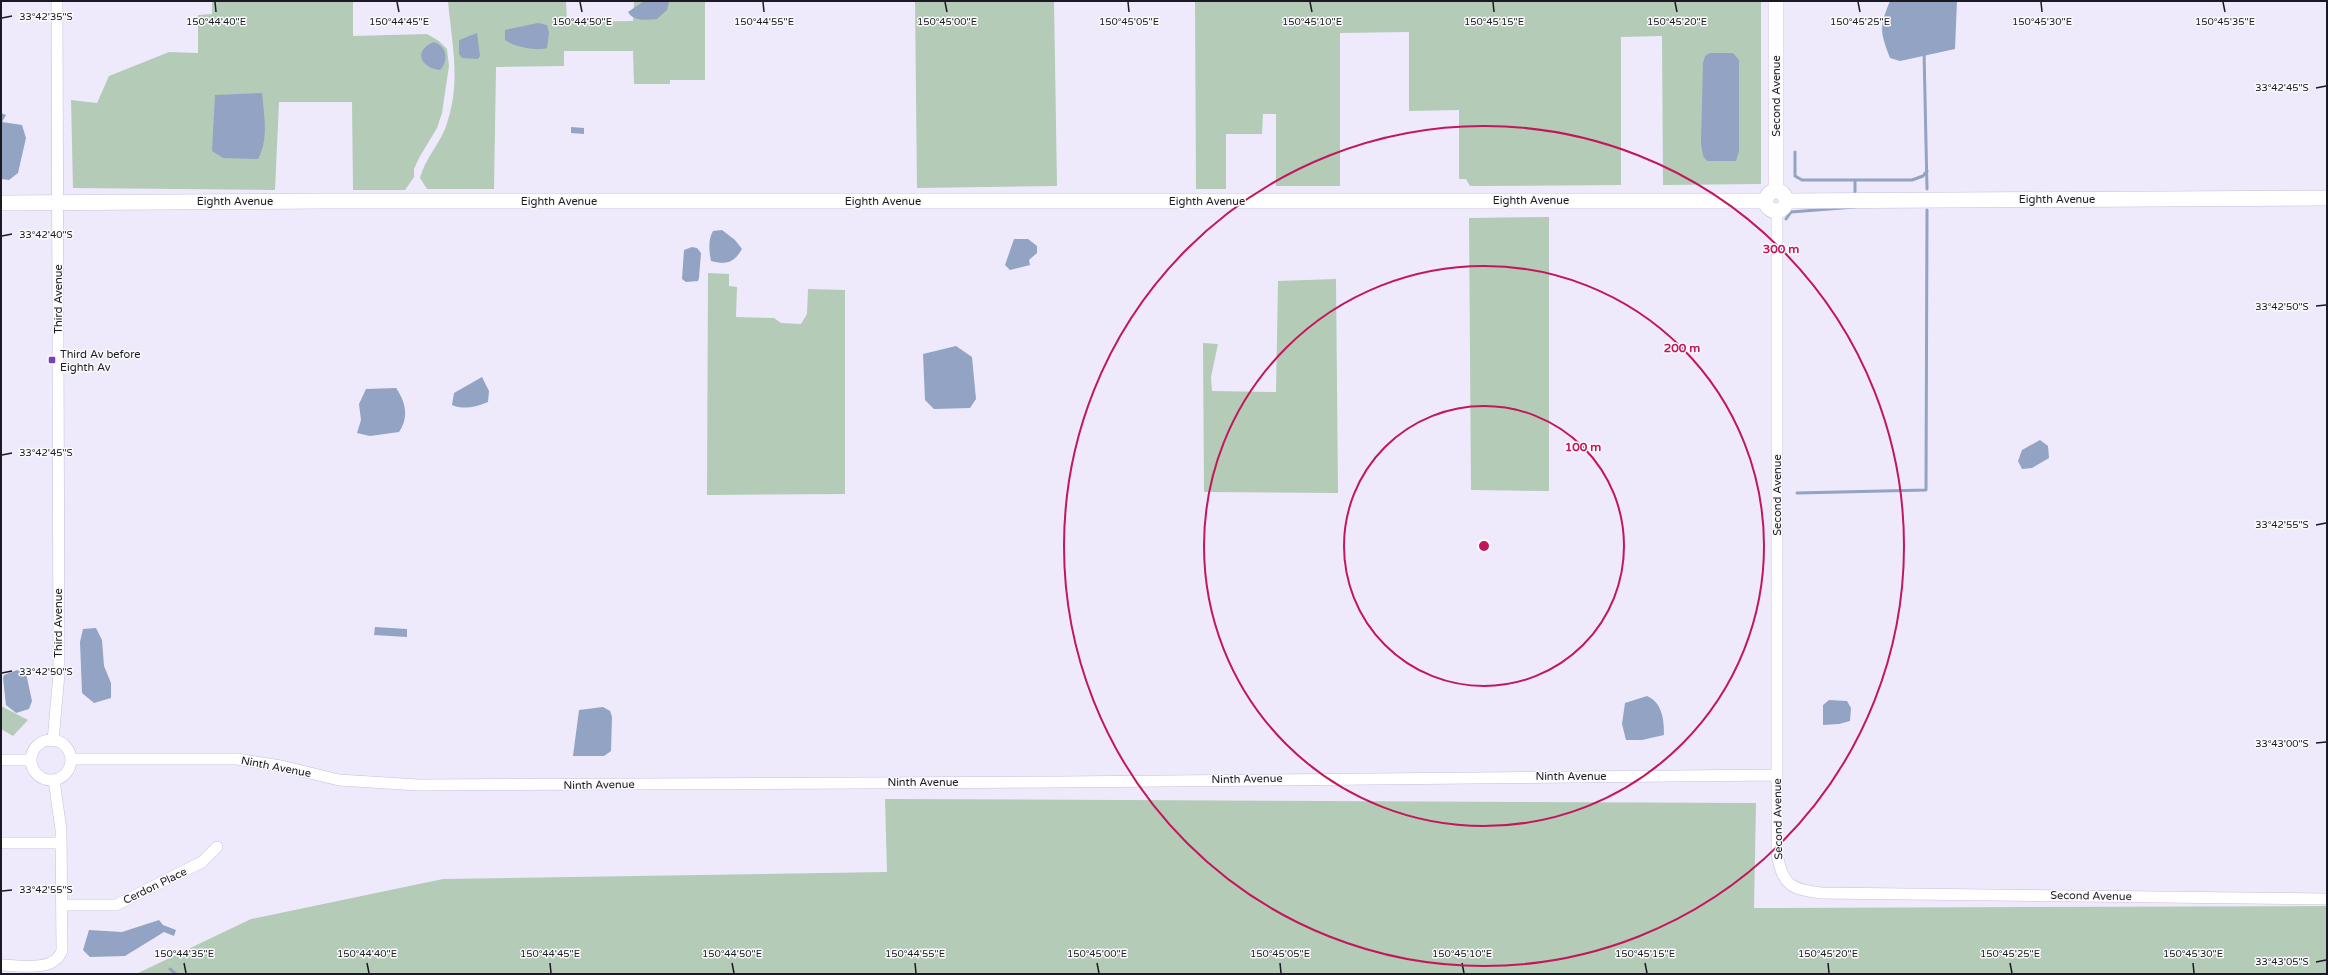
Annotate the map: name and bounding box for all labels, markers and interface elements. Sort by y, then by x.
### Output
text: 33°42'35"S [19,11,73,23]
text: 150°44'40"E [186,16,246,28]
text: 150°44'45"E [369,16,429,28]
text: 150°44'50"E [552,16,612,28]
text: 150°44'55"E [734,16,794,28]
text: 150°45'00"E [917,16,977,28]
text: 150°45'05"E [1099,16,1159,28]
text: 150°45'10"E [1282,16,1342,28]
text: 150°45'15"E [1464,16,1524,28]
text: 150°45'20"E [1647,16,1707,28]
text: 150°45'25"E [1830,16,1890,28]
text: 150°45'30"E [2012,16,2072,28]
text: 150°45'35"E [2195,16,2255,28]
street label: Second Avenue [1770,55,1783,137]
text: 33°42'45"S [2255,82,2309,94]
street label: Eighth Avenue [2019,193,2095,206]
street label: Eighth Avenue [1493,194,1569,207]
street label: Eighth Avenue [197,195,273,208]
street label: Eighth Avenue [521,195,597,208]
street label: Eighth Avenue [845,195,921,208]
street label: Eighth Avenue [1169,195,1245,208]
text: 33°42'40"S [19,229,73,241]
text: 300 m [1763,242,1799,256]
street label: Third Avenue [52,264,65,334]
text: 33°42'50"S [2255,301,2309,313]
text: 200 m [1664,341,1700,355]
place label: Third Av before Eighth Av [60,348,140,374]
marker: Third Av before Eighth Av [47,355,57,365]
text: 100 m [1565,440,1601,454]
text: 33°42'45"S [19,447,73,459]
street label: Second Avenue [1771,454,1784,536]
text: 33°42'55"S [2255,519,2309,531]
centre of rings [1477,539,1491,553]
street label: Third Avenue [52,588,65,658]
text: 33°42'50"S [19,666,73,678]
text: 33°43'00"S [2255,738,2309,750]
street label: Ninth Avenue [240,754,312,780]
street label: Ninth Avenue [1535,770,1607,783]
street label: Ninth Avenue [1211,772,1283,786]
street label: Ninth Avenue [887,776,959,789]
street label: Ninth Avenue [563,778,635,792]
street label: Second Avenue [1771,778,1785,860]
street label: Cerdon Place [121,865,189,907]
text: 33°42'55"S [19,884,73,896]
street label: Second Avenue [2050,889,2132,903]
text: 150°44'35"E [154,948,214,960]
text: 150°44'40"E [337,948,397,960]
text: 150°44'45"E [520,948,580,960]
text: 150°44'50"E [702,948,762,960]
text: 150°44'55"E [885,948,945,960]
text: 150°45'00"E [1067,948,1127,960]
text: 150°45'05"E [1250,948,1310,960]
text: 150°45'10"E [1432,948,1492,960]
text: 150°45'15"E [1615,948,1675,960]
text: 150°45'20"E [1798,948,1858,960]
text: 150°45'25"E [1980,948,2040,960]
text: 150°45'30"E [2163,948,2223,960]
text: 33°43'05"S [2255,956,2309,968]

